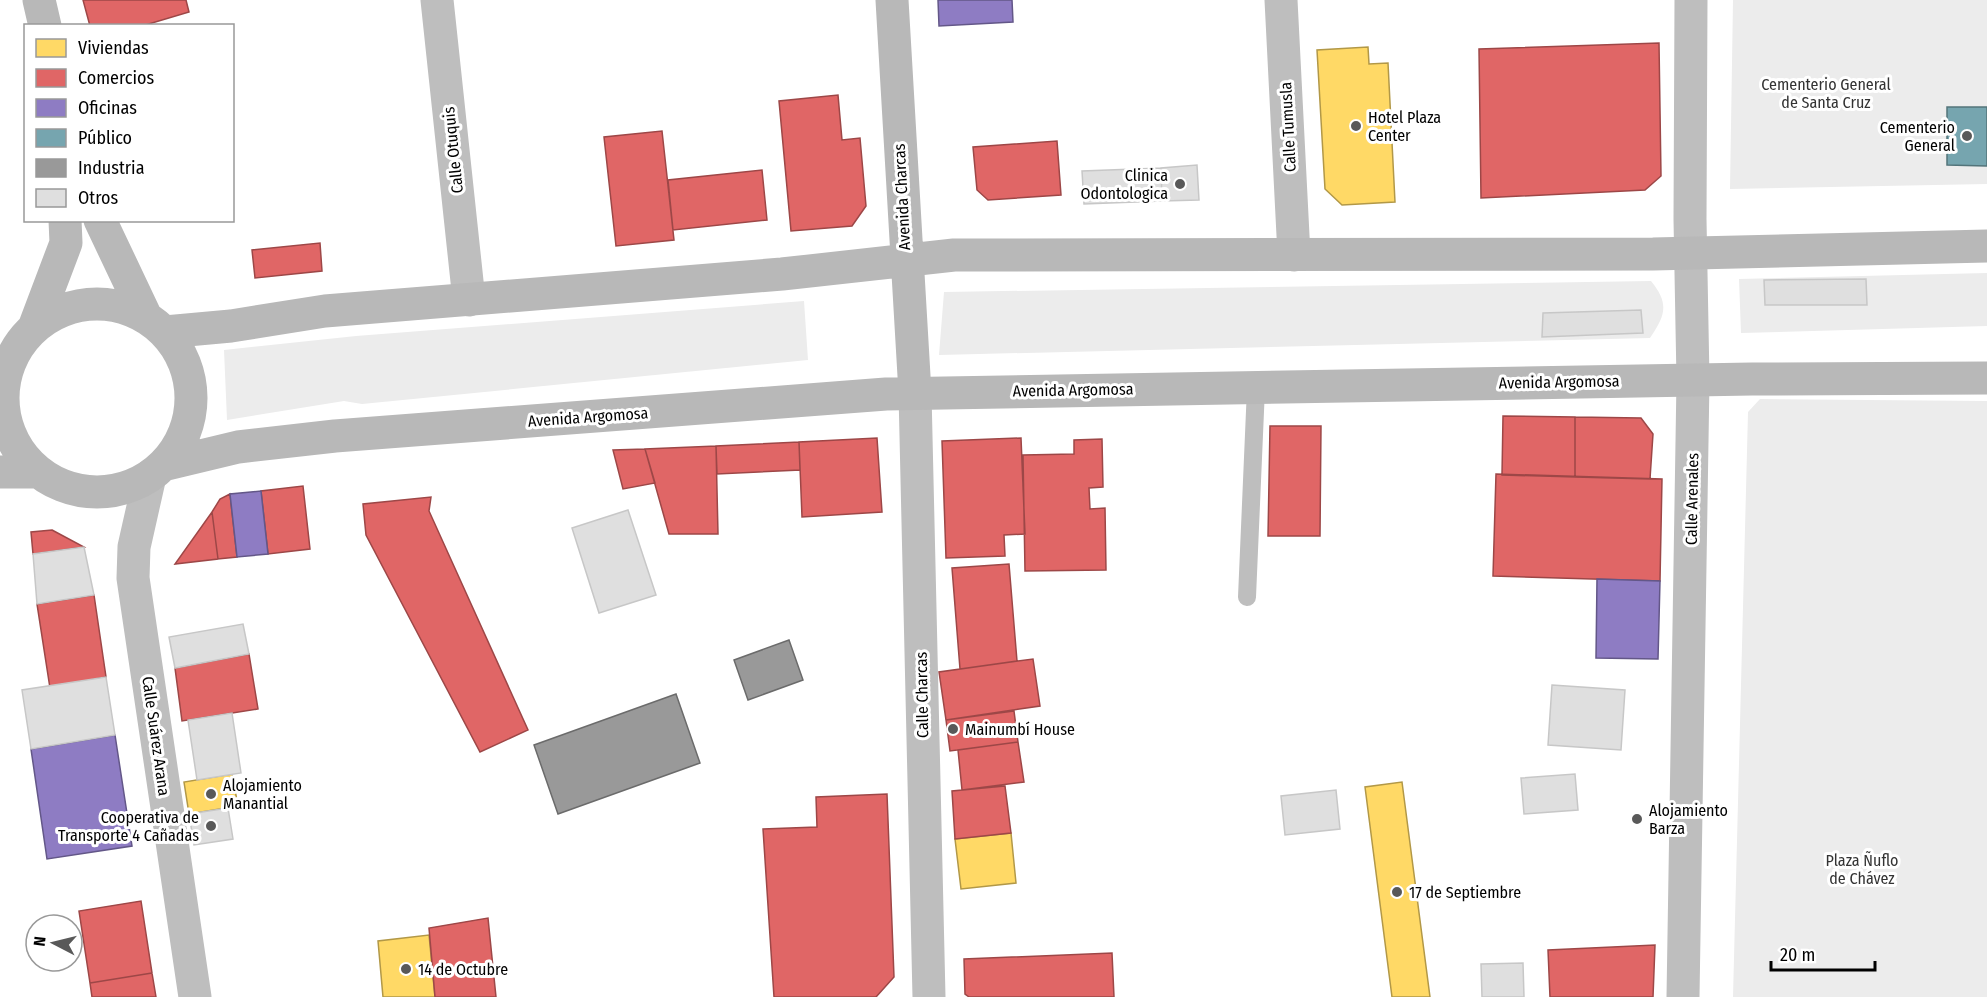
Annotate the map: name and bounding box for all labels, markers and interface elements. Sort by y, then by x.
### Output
legend [24,24,234,222]
text: Viviendas [78,37,149,59]
text: Comercios [78,67,154,89]
park label: Cementerio General de Santa Cruz [1761,75,1891,112]
street label: Calle Tumusla [1276,81,1300,173]
text: Oficinas [78,97,137,119]
street label: Calle Otuquis [439,106,467,194]
place label: Hotel Plaza Center [1368,108,1441,145]
place label: Cementerio General [1880,118,1955,155]
marker: Hotel Plaza Center [1349,119,1363,133]
text: Público [78,127,132,149]
marker: Cementerio General [1960,129,1974,143]
street label: Avenida Charcas [890,143,914,251]
text: Industria [78,157,145,179]
place label: Clinica Odontologica [1080,166,1168,203]
marker: Clinica Odontologica [1173,177,1187,191]
text: Otros [78,187,118,209]
street label: Avenida Argomosa [1498,371,1620,393]
street label: Avenida Argomosa [1012,379,1134,401]
street label: Avenida Argomosa [527,403,649,431]
street label: Calle Arenales [1682,453,1702,545]
street label: Calle Charcas [912,652,932,738]
street label: Calle Suárez Arana [138,675,174,797]
place label: Mainumbí House [965,720,1075,739]
marker: Mainumbí House [946,722,960,736]
place label: Alojamiento Manantial [223,776,302,813]
marker: Alojamiento Manantial [204,787,218,801]
place label: Alojamiento Barza [1649,801,1728,838]
place label: Cooperativa de Transporte 4 Cañadas [58,808,199,845]
marker: Alojamiento Barza [1630,812,1644,826]
marker: Cooperativa de Transporte 4 Cañadas [204,819,218,833]
park label: Plaza Ñuflo de Chávez [1825,851,1899,888]
place label: 17 de Septiembre [1409,883,1521,902]
marker: 17 de Septiembre [1390,885,1404,899]
north arrow [24,913,84,973]
scale bar [1771,934,1874,972]
text: N [30,935,50,947]
text: 20 m [1780,944,1815,966]
place label: 14 de Octubre [418,960,508,979]
marker: 14 de Octubre [399,962,413,976]

